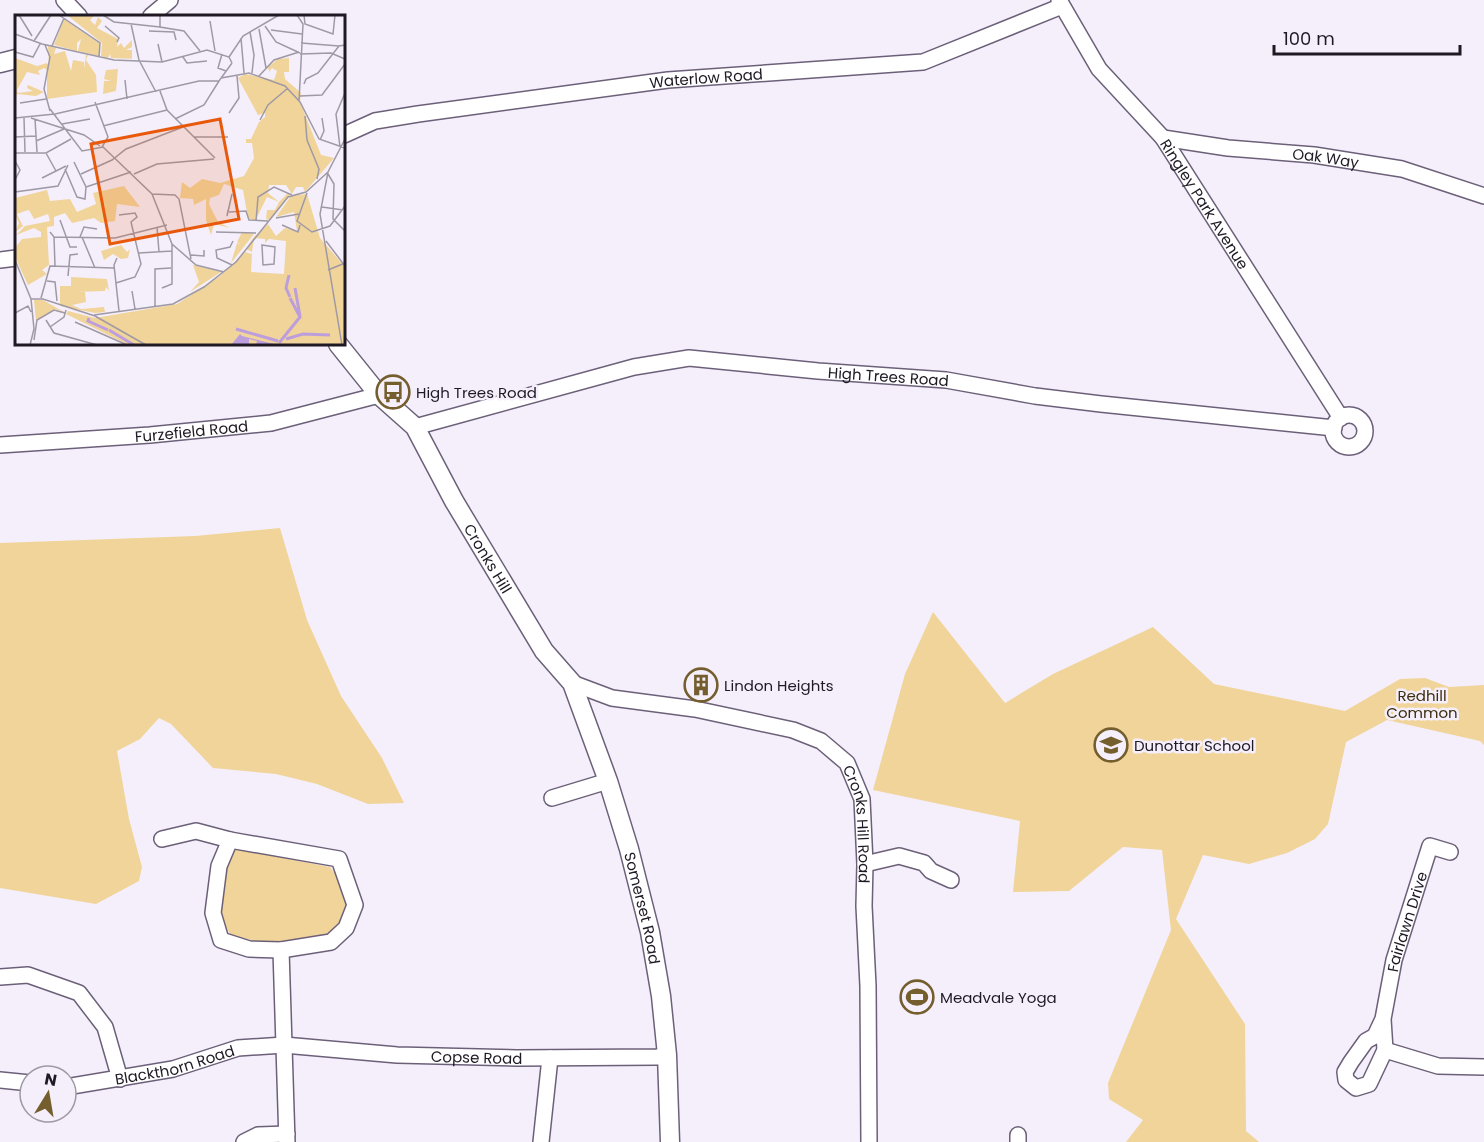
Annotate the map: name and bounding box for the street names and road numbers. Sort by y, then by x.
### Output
street label: Waterlow Road [648,63,764,93]
street label: Ringley Park Avenue [1156,135,1254,273]
street label: Oak Way [1292,143,1361,173]
street label: High Trees Road [827,361,950,391]
street label: Furzefield Road [134,415,249,446]
street label: Cronks Hill [459,520,517,597]
street label: Cronks Hill Road [838,762,876,884]
street label: Somerset Road [620,850,666,966]
street label: Fairlawn Drive [1381,869,1432,974]
street label: Blackthorn Road [113,1039,237,1089]
street label: Copse Road [431,1045,522,1069]

